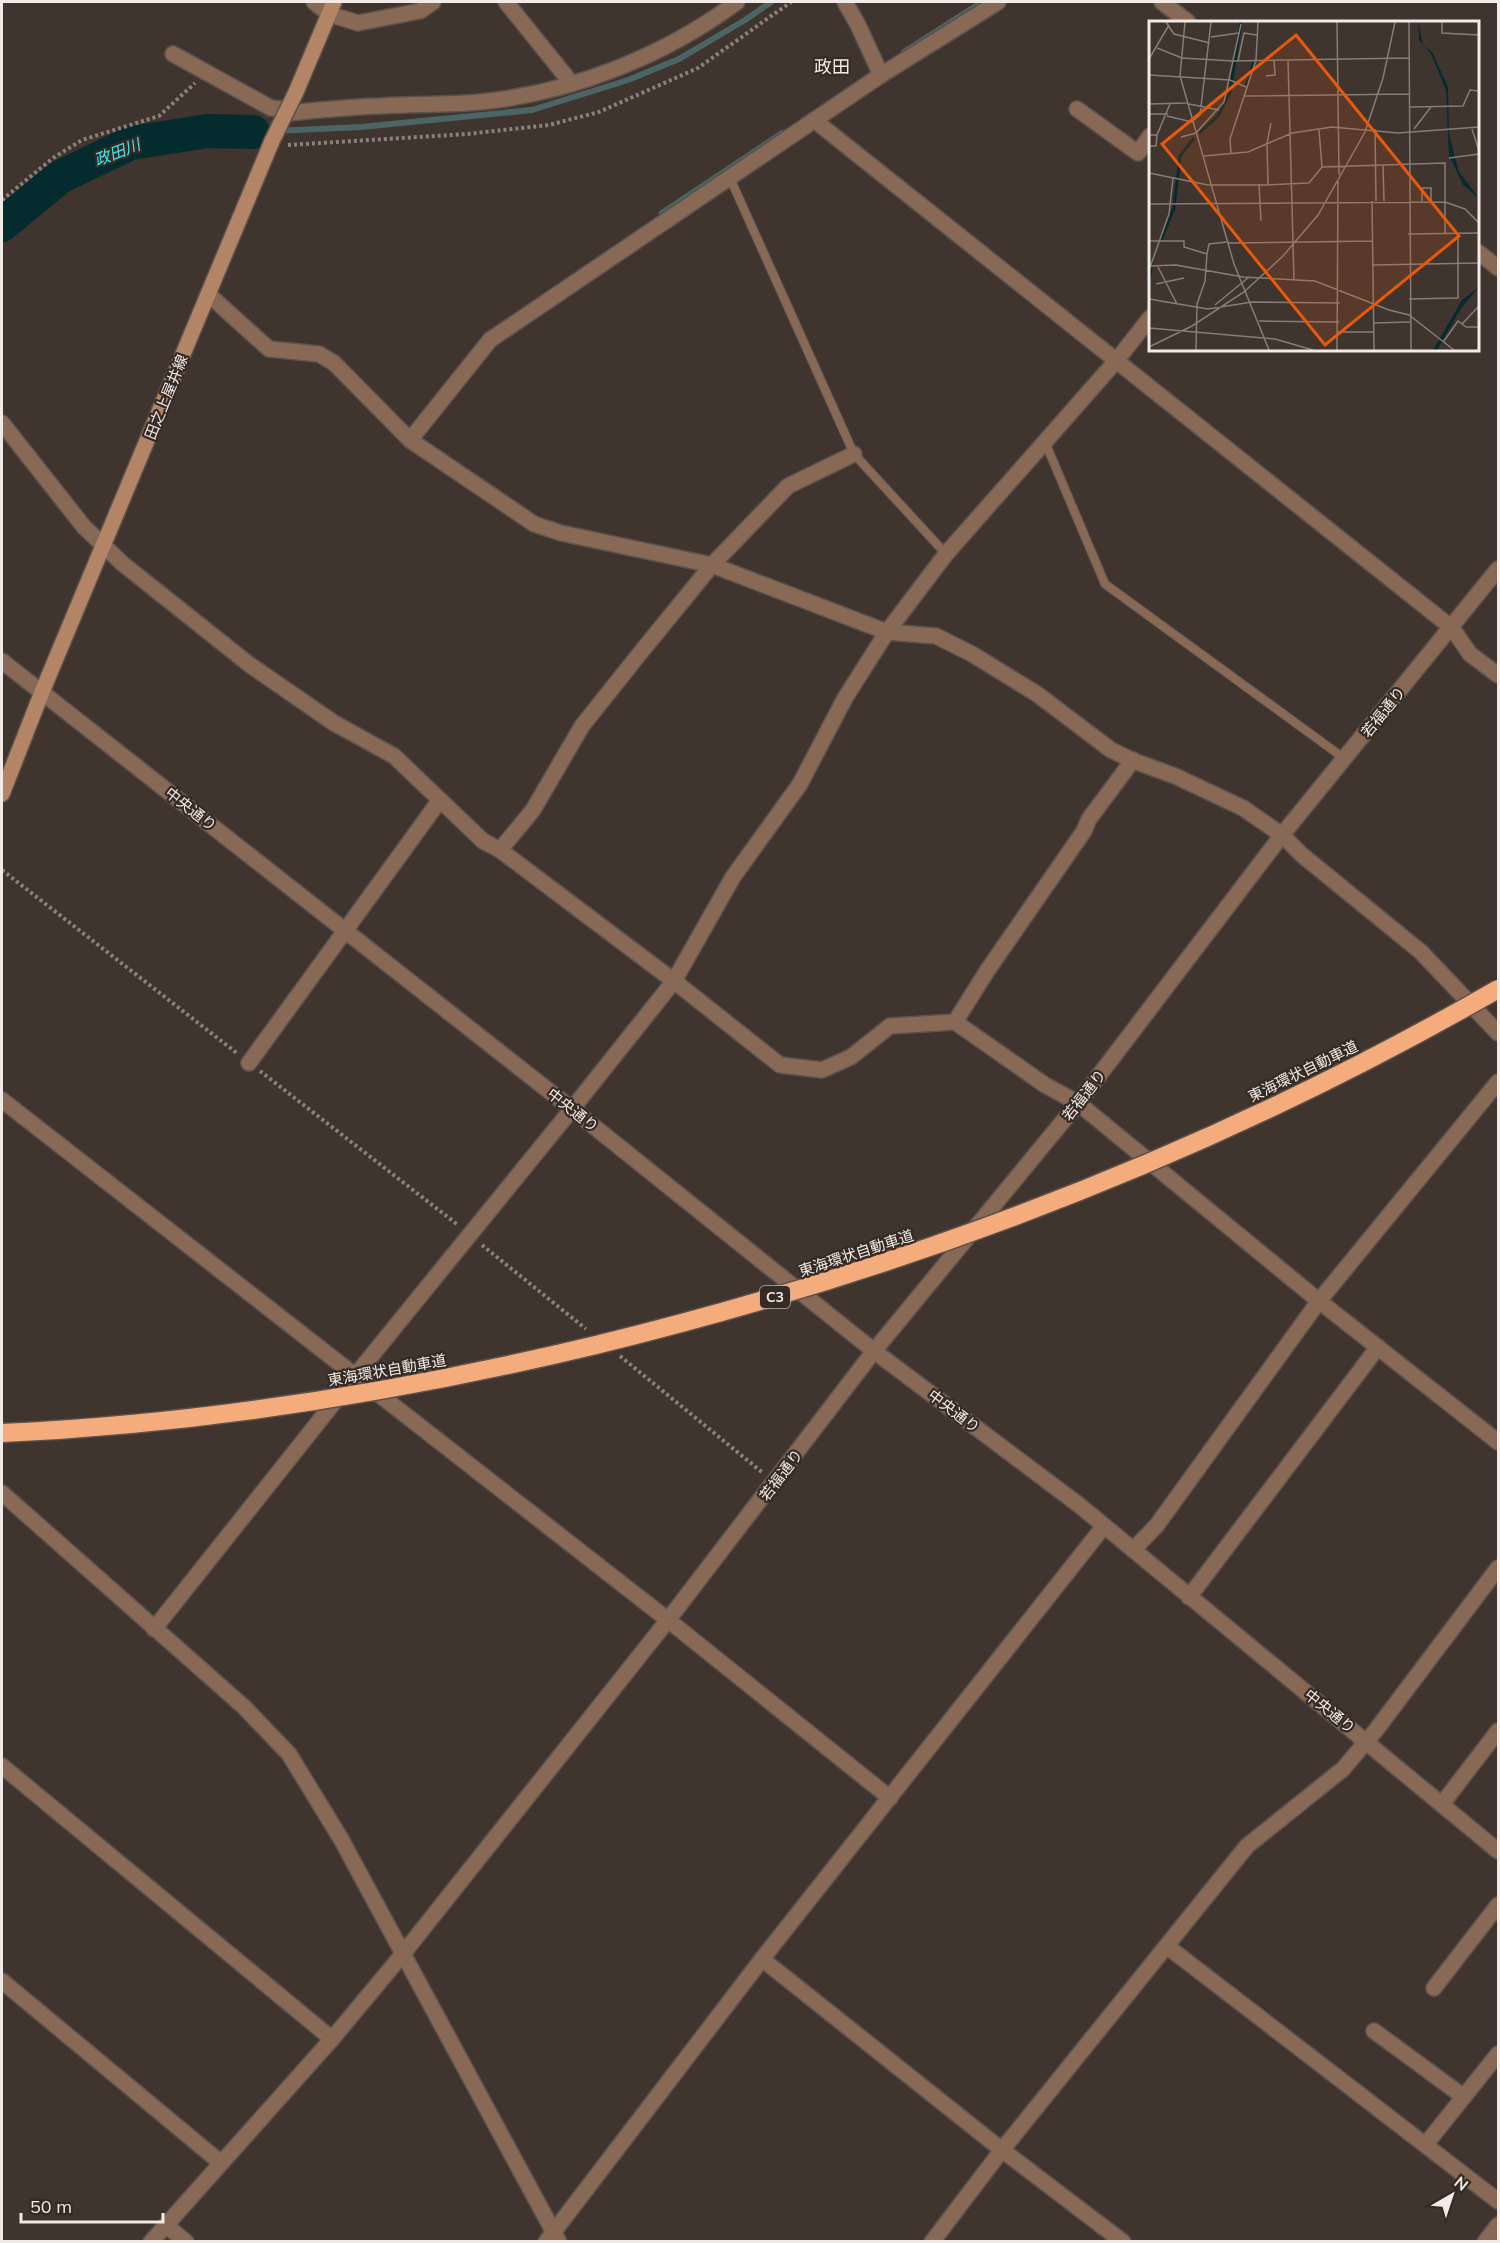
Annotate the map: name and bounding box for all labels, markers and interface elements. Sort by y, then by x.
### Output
inset map [1149,21,1479,351]
district label: 政田 [814,55,850,78]
water label: 政田川 [91,133,145,170]
street label: 田之上屋井線 [140,352,192,442]
street label: 若福通り [1357,683,1409,741]
street label: 中央通り [162,783,220,835]
street label: 東海環状自動車道 [1245,1036,1361,1106]
street label: 若福通り [1058,1066,1110,1124]
street label: 中央通り [544,1084,602,1136]
street label: 東海環状自動車道 [796,1225,916,1281]
road number: C3 [760,1286,790,1308]
street label: 東海環状自動車道 [326,1350,448,1390]
street label: 中央通り [924,1385,984,1437]
street label: 若福通り [755,1445,807,1505]
street label: 中央通り [1301,1685,1359,1737]
north arrow [1422,2165,1482,2225]
text: N [1450,2172,1472,2195]
scale bar [21,2186,164,2224]
text: 50 m [30,2195,72,2218]

